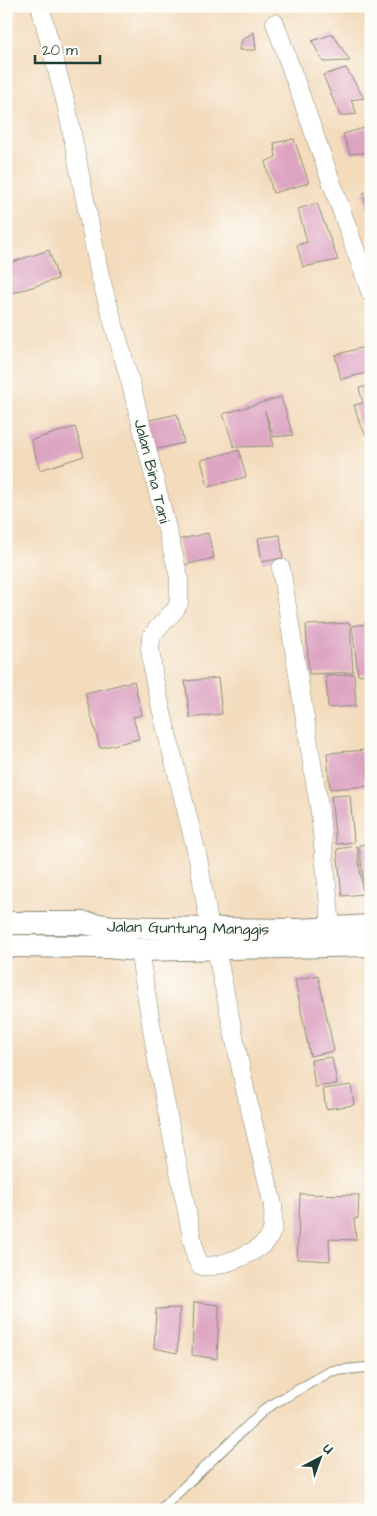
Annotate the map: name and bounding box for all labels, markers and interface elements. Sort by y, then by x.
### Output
scale bar [35,32,100,64]
text: 20 m [42,40,78,61]
street label: Jalan Bina Tani [128,417,176,526]
street label: Jalan Guntung Manggis [107,916,269,941]
north arrow [294,1434,344,1484]
text: U [318,1439,337,1459]

